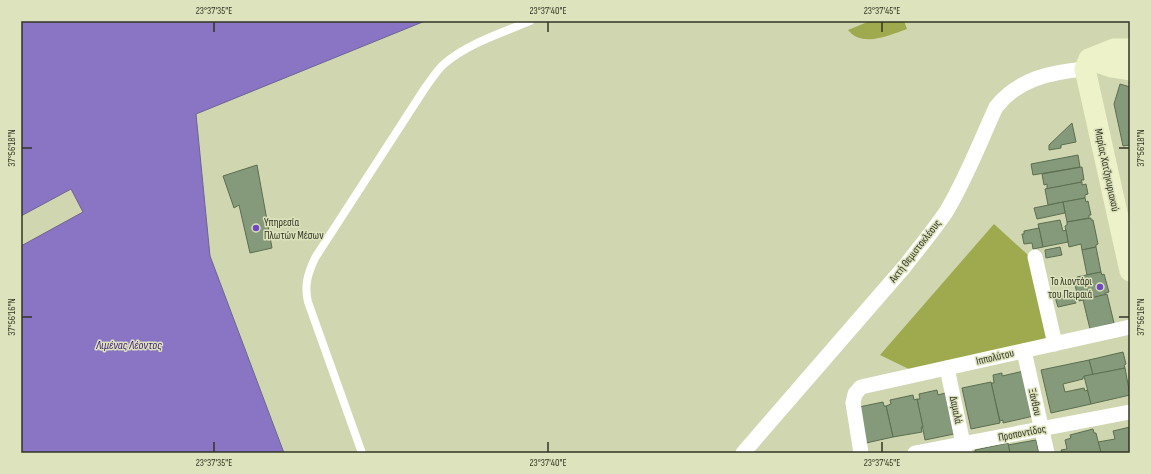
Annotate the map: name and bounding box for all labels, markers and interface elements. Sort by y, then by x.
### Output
text: 23°37'35"E [196,5,232,17]
text: 23°37'40"E [529,5,567,17]
text: 23°37'45"E [864,5,900,17]
street label: Μαρίας Χατζηκυριακού [1092,127,1122,213]
text: 37°56'18"N [6,129,18,167]
text: 37°56'18"N [1135,129,1147,167]
place label: Υπηρεσία Πλωτών Μέσων [264,216,324,242]
street label: Ακτή Θεμιστοκλέους [886,217,944,286]
marker: Υπηρεσία Πλωτών Μέσων [251,223,261,233]
place label: Το λιοντάρι του Πειραιά [1048,275,1092,301]
marker: Το λιοντάρι του Πειραιά [1095,282,1105,292]
text: 37°56'16"N [6,298,18,336]
text: 37°56'16"N [1135,298,1147,336]
water label: Λιμένας Λέοντος [95,338,162,353]
street label: Ιππολύτου [975,346,1016,368]
street label: Ξάνθου [1026,387,1045,417]
street label: Δαμαλά [947,395,965,425]
street label: Προποντίδος [997,422,1047,444]
text: 23°37'35"E [196,457,232,469]
text: 23°37'40"E [529,457,567,469]
text: 23°37'45"E [864,457,900,469]

